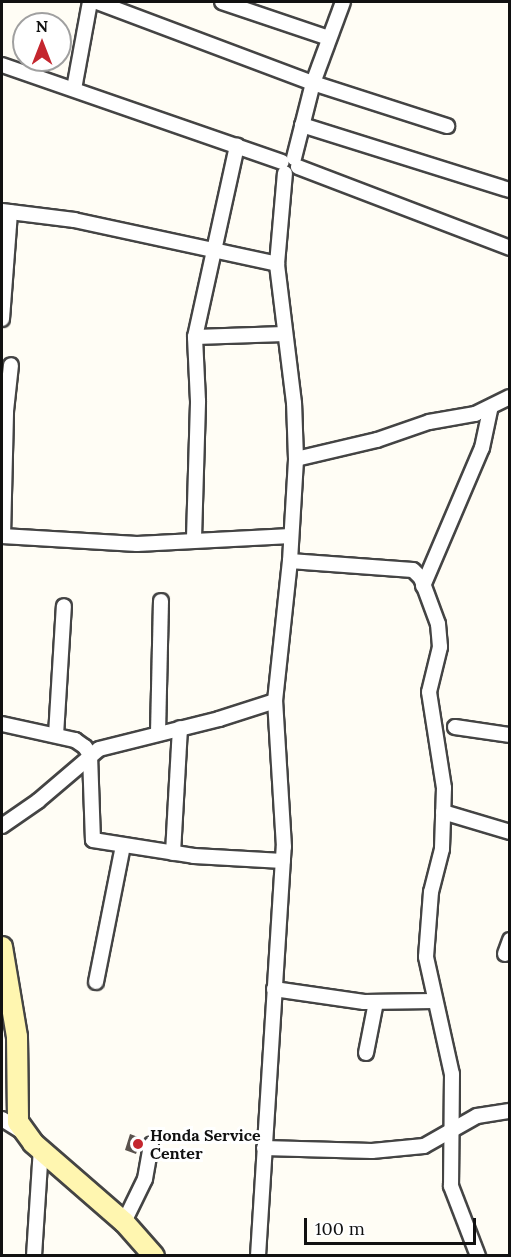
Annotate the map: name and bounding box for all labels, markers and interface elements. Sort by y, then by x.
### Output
north arrow [12,12,72,72]
text: N [36,16,48,36]
place label: Honda Service Center [150,1125,261,1163]
marker: Honda Service Center [131,1137,145,1151]
scale bar [307,1206,480,1244]
text: 100 m [315,1217,365,1240]

